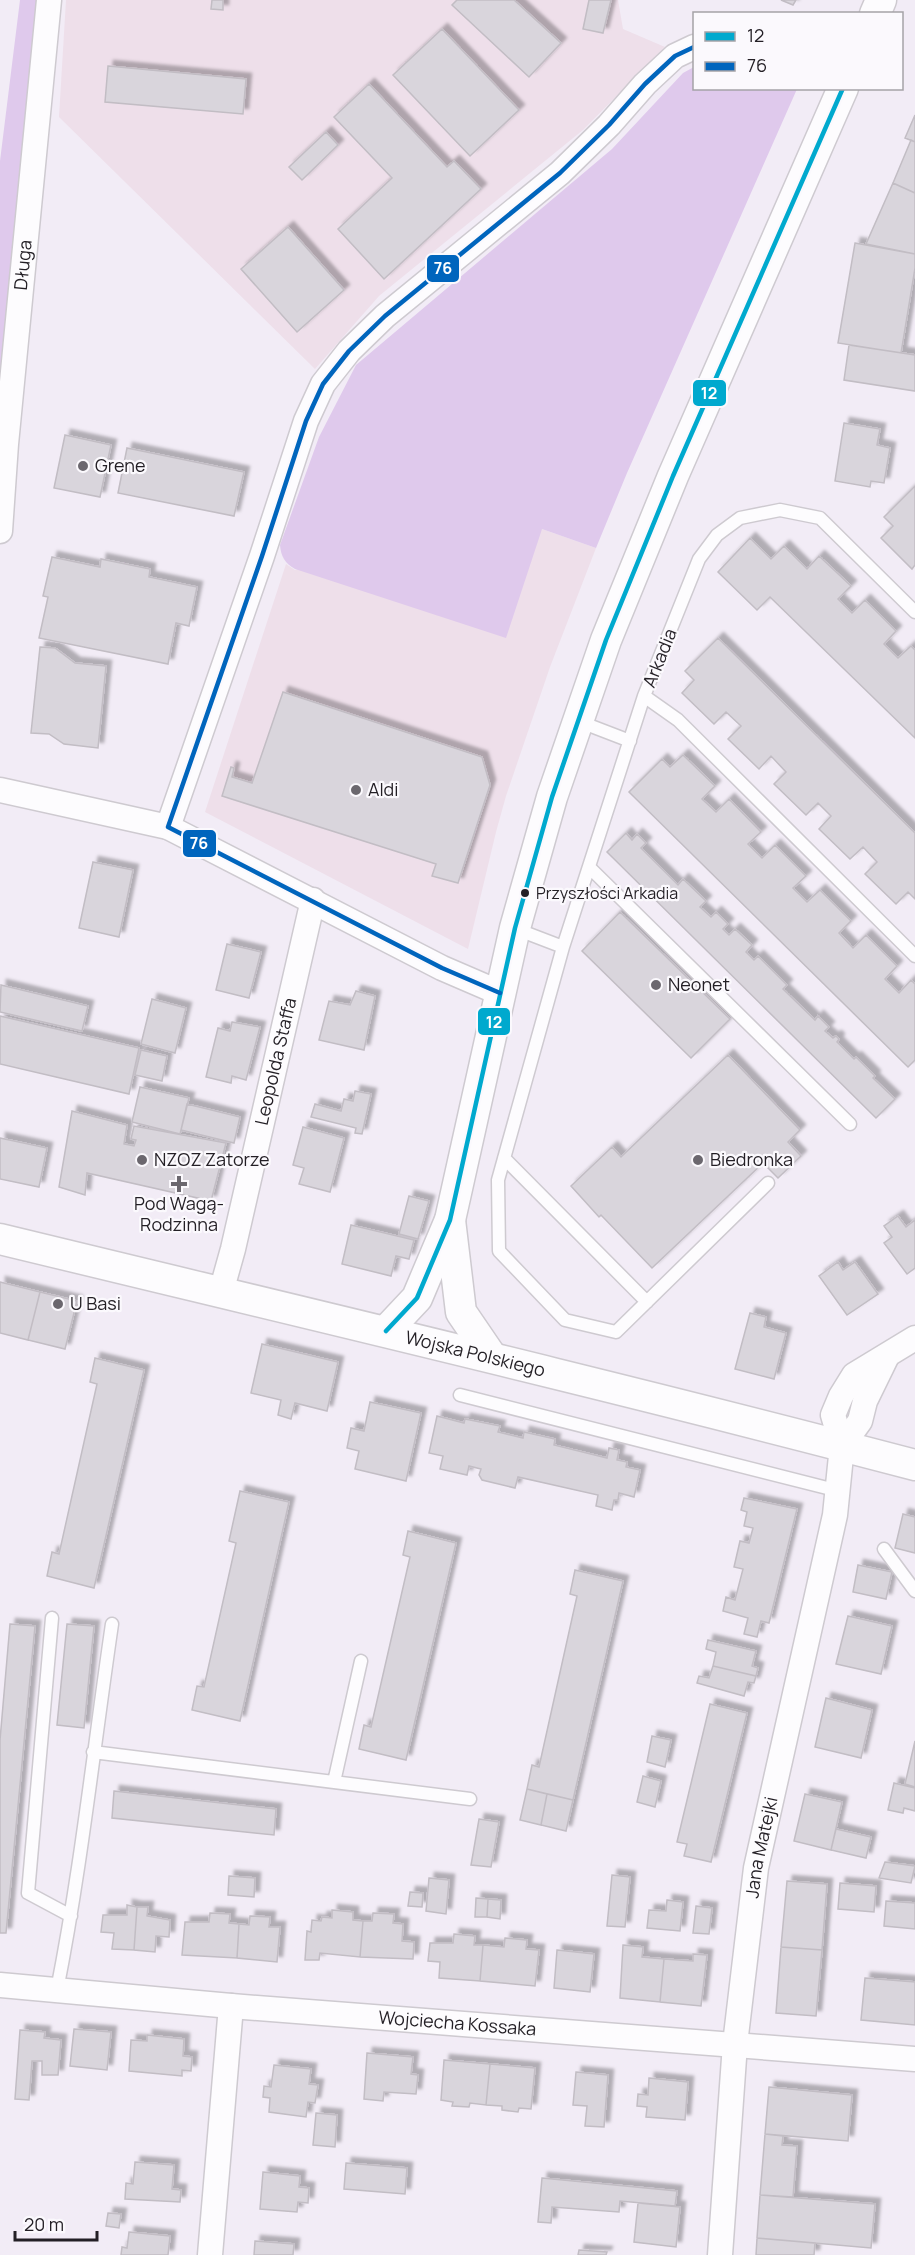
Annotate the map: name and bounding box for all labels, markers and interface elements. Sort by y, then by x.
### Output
legend [693,12,903,90]
text: 12 [747,23,764,47]
text: 76 [747,53,767,77]
street label: Długa [8,239,37,291]
line badge: 76 [426,254,460,283]
text: 76 [434,257,452,279]
line badge: 12 [692,379,727,407]
text: 12 [701,382,717,404]
place label: Grene [95,453,145,477]
marker: Grene [76,459,90,473]
street label: Arkadia [636,625,682,691]
place label: Aldi [368,777,398,801]
marker: Aldi [349,783,363,797]
line badge: 76 [182,829,217,858]
text: 76 [190,832,208,854]
place label: Przyszłości Arkadia [536,882,678,904]
marker: Przyszłości Arkadia [519,887,531,899]
place label: Neonet [668,972,730,996]
marker: Neonet [649,978,663,992]
street label: Leopolda Staffa [249,995,301,1127]
line badge: 12 [477,1007,511,1036]
text: 12 [486,1011,502,1033]
place label: NZOZ Zatorze [154,1147,269,1171]
place label: Biedronka [710,1147,793,1171]
marker: NZOZ Zatorze [135,1153,149,1167]
marker: Biedronka [691,1153,705,1167]
marker: Pod Wagą- Rodzinna [172,1177,186,1191]
place label: Pod Wagą- Rodzinna [134,1191,224,1236]
place label: U Basi [70,1291,121,1315]
marker: U Basi [51,1297,65,1311]
street label: Wojska Polskiego [403,1324,548,1382]
street label: Jana Matejki [740,1794,783,1899]
street label: Wojciecha Kossaka [378,2004,537,2041]
scale bar [15,2204,98,2242]
text: 20 m [24,2212,64,2236]

